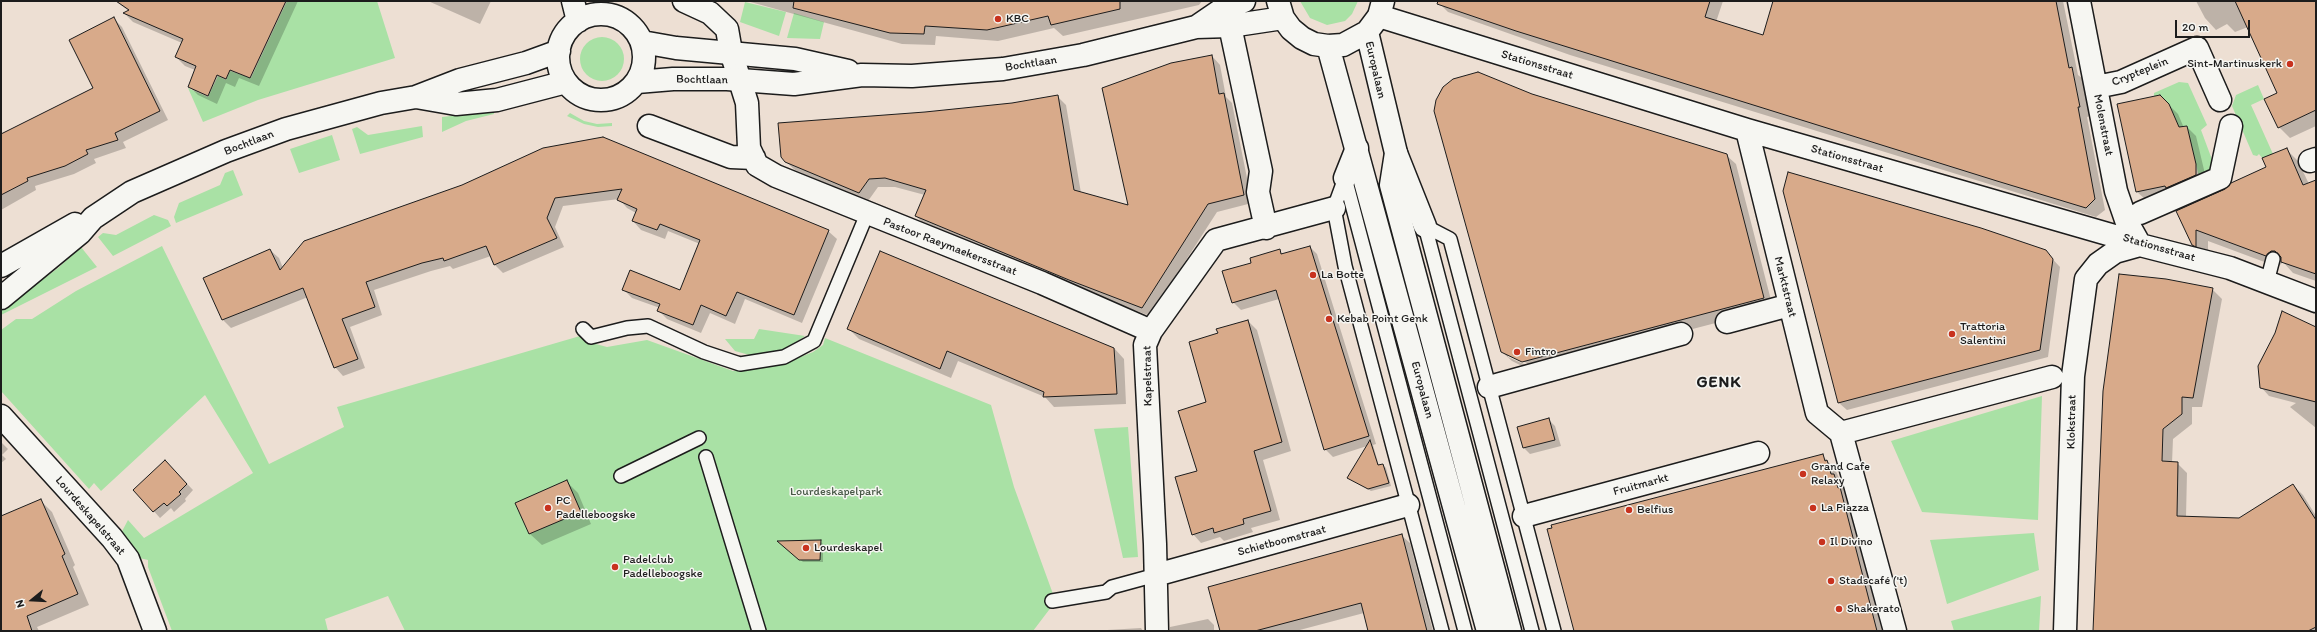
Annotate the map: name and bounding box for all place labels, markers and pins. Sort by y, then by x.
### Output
place label: KBC [1006,12,1029,26]
marker: KBC [993,14,1003,24]
place label: Sint-Martinuskerk [2187,57,2282,71]
marker: Sint-Martinuskerk [2285,59,2295,69]
place label: La Botte [1321,268,1364,282]
marker: La Botte [1308,270,1318,280]
place label: Kebab Point Genk [1337,312,1428,326]
marker: Kebab Point Genk [1324,314,1334,324]
place label: Trattoria Salentini [1960,320,2006,348]
marker: Trattoria Salentini [1947,329,1957,339]
place label: Fintro [1525,345,1556,359]
marker: Fintro [1512,347,1522,357]
place label: Grand Cafe Relaxy [1811,460,1870,488]
marker: Grand Cafe Relaxy [1798,469,1808,479]
place label: PC Padelleboogske [556,494,636,522]
place label: La Piazza [1821,501,1869,515]
marker: PC Padelleboogske [543,503,553,513]
place label: Belfius [1637,503,1673,517]
marker: La Piazza [1808,503,1818,513]
marker: Belfius [1624,505,1634,515]
place label: Il Divino [1830,535,1873,549]
marker: Il Divino [1817,537,1827,547]
place label: Lourdeskapel [814,541,883,555]
marker: Lourdeskapel [801,543,811,553]
place label: Padelclub Padelleboogske [623,553,703,581]
marker: Padelclub Padelleboogske [610,562,620,572]
place label: Stadscafé ('t) [1839,574,1907,588]
marker: Stadscafé ('t) [1826,576,1836,586]
place label: Shakerato [1847,602,1900,616]
marker: Shakerato [1834,604,1844,614]

